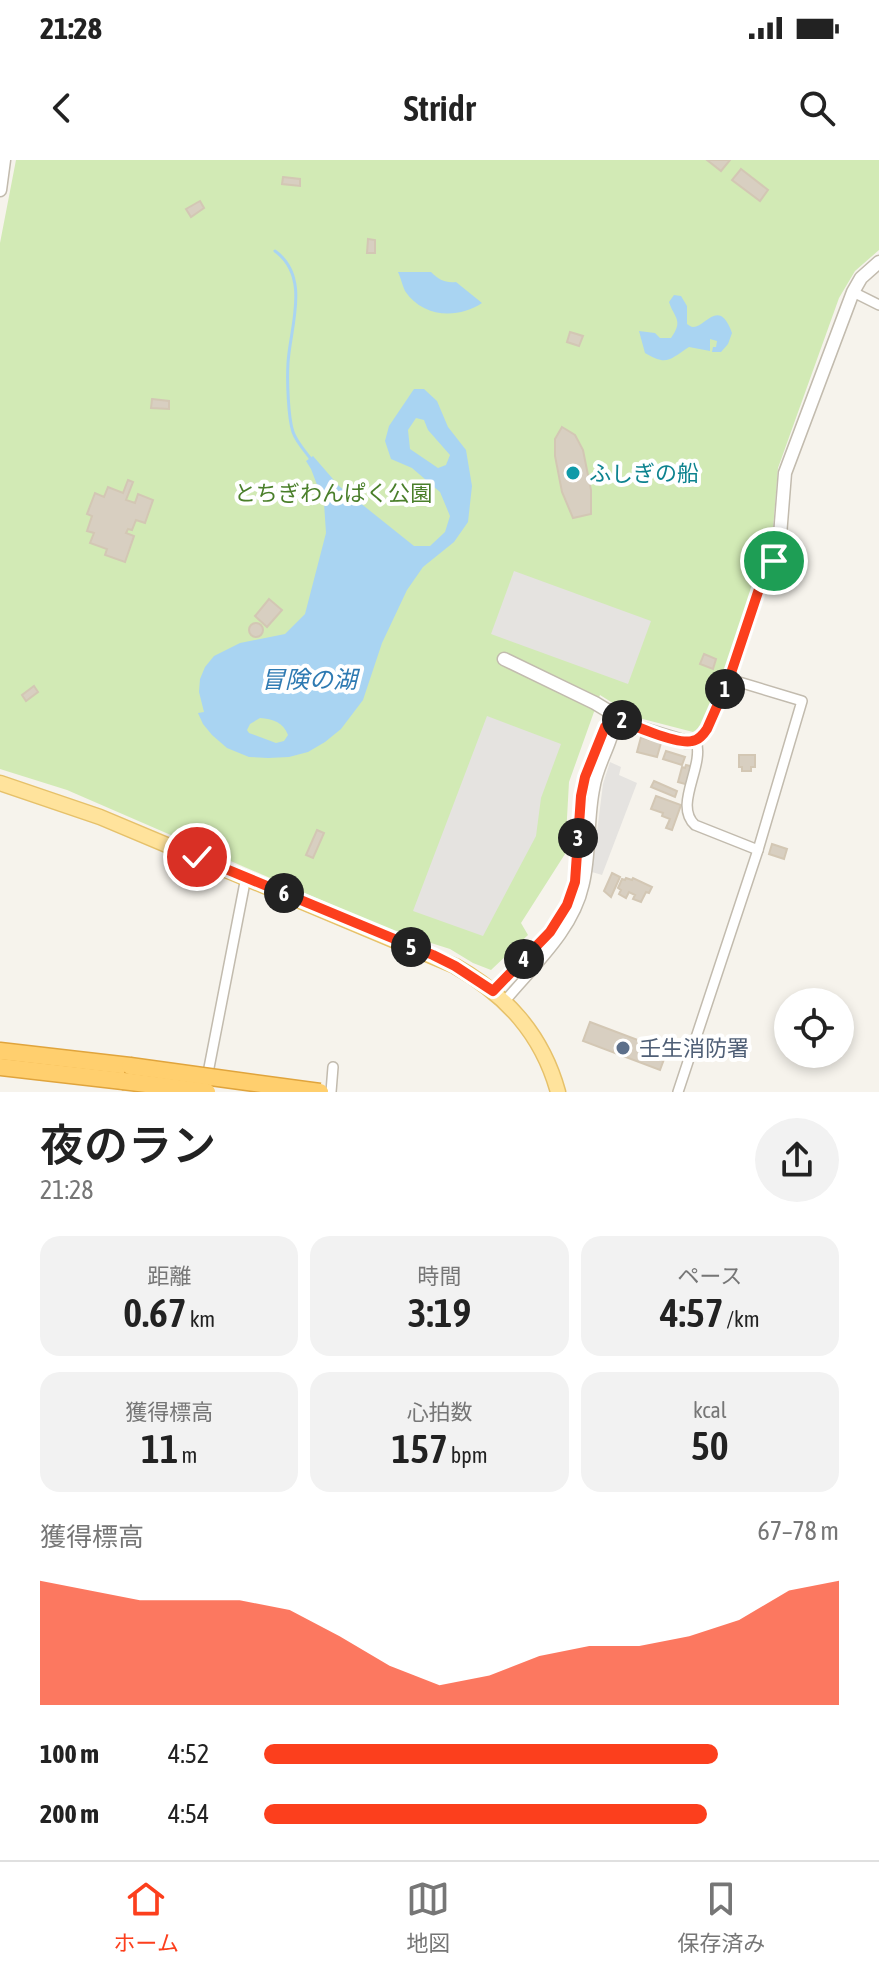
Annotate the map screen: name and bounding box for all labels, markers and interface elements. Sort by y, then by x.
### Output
text: 21:28 [40,11,102,45]
icon: back [40,86,84,130]
icon: search [795,86,839,130]
text: Stridr [403,87,476,129]
place label: ふしぎの船 [589,460,699,486]
marker: ふしぎの船 [564,464,582,482]
park label: とちぎわんぱく公園 [234,480,432,506]
pin [740,527,808,595]
icon: arrive [752,539,796,583]
water label: 冒険の湖 [261,666,361,693]
pin: 1 [705,669,745,709]
text: 1 [720,676,730,702]
pin: 2 [602,700,642,740]
text: 2 [617,707,627,733]
pin: 3 [558,818,598,858]
pin [163,823,231,891]
text: 3 [573,825,583,851]
icon: check [175,835,219,879]
pin: 6 [264,873,304,913]
text: 6 [279,880,289,906]
pin: 5 [391,927,431,967]
text: 5 [406,934,416,960]
pin: 4 [504,939,544,979]
text: 4 [519,946,529,972]
map controls [774,988,854,1068]
button: locate [774,988,854,1068]
place label: 壬生消防署 [639,1035,749,1061]
marker: 壬生消防署 [614,1039,632,1057]
button: share [755,1118,839,1202]
text: 夜のラン [40,1120,216,1170]
text: 21:28 [40,1175,94,1205]
text: 距離 [147,1263,191,1289]
text: 時間 [417,1263,462,1289]
text: ペース [677,1263,742,1289]
text: 0.67 [123,1290,187,1335]
text: 3:19 [408,1290,471,1335]
text: 4:57 [660,1290,724,1335]
text: km [187,1306,215,1332]
text: /km [724,1306,760,1332]
text: kcal [693,1397,727,1423]
text: 獲得標高 [125,1399,213,1425]
text: 心拍数 [406,1399,473,1425]
text: 50 [691,1423,729,1468]
text: 11 [141,1426,179,1471]
text: 157 [391,1426,448,1471]
text: m [179,1442,197,1468]
text: bpm [448,1442,488,1468]
text: 67–78 m [757,1516,839,1546]
text: 獲得標高 [40,1522,144,1552]
text: 100 m [40,1739,99,1769]
text: 4:52 [168,1739,209,1769]
text: 200 m [40,1799,99,1829]
text: 4:54 [168,1799,209,1829]
tab: ホーム [114,1877,179,1957]
tab: 地図 [406,1877,450,1957]
tab: 保存済み [677,1877,765,1957]

